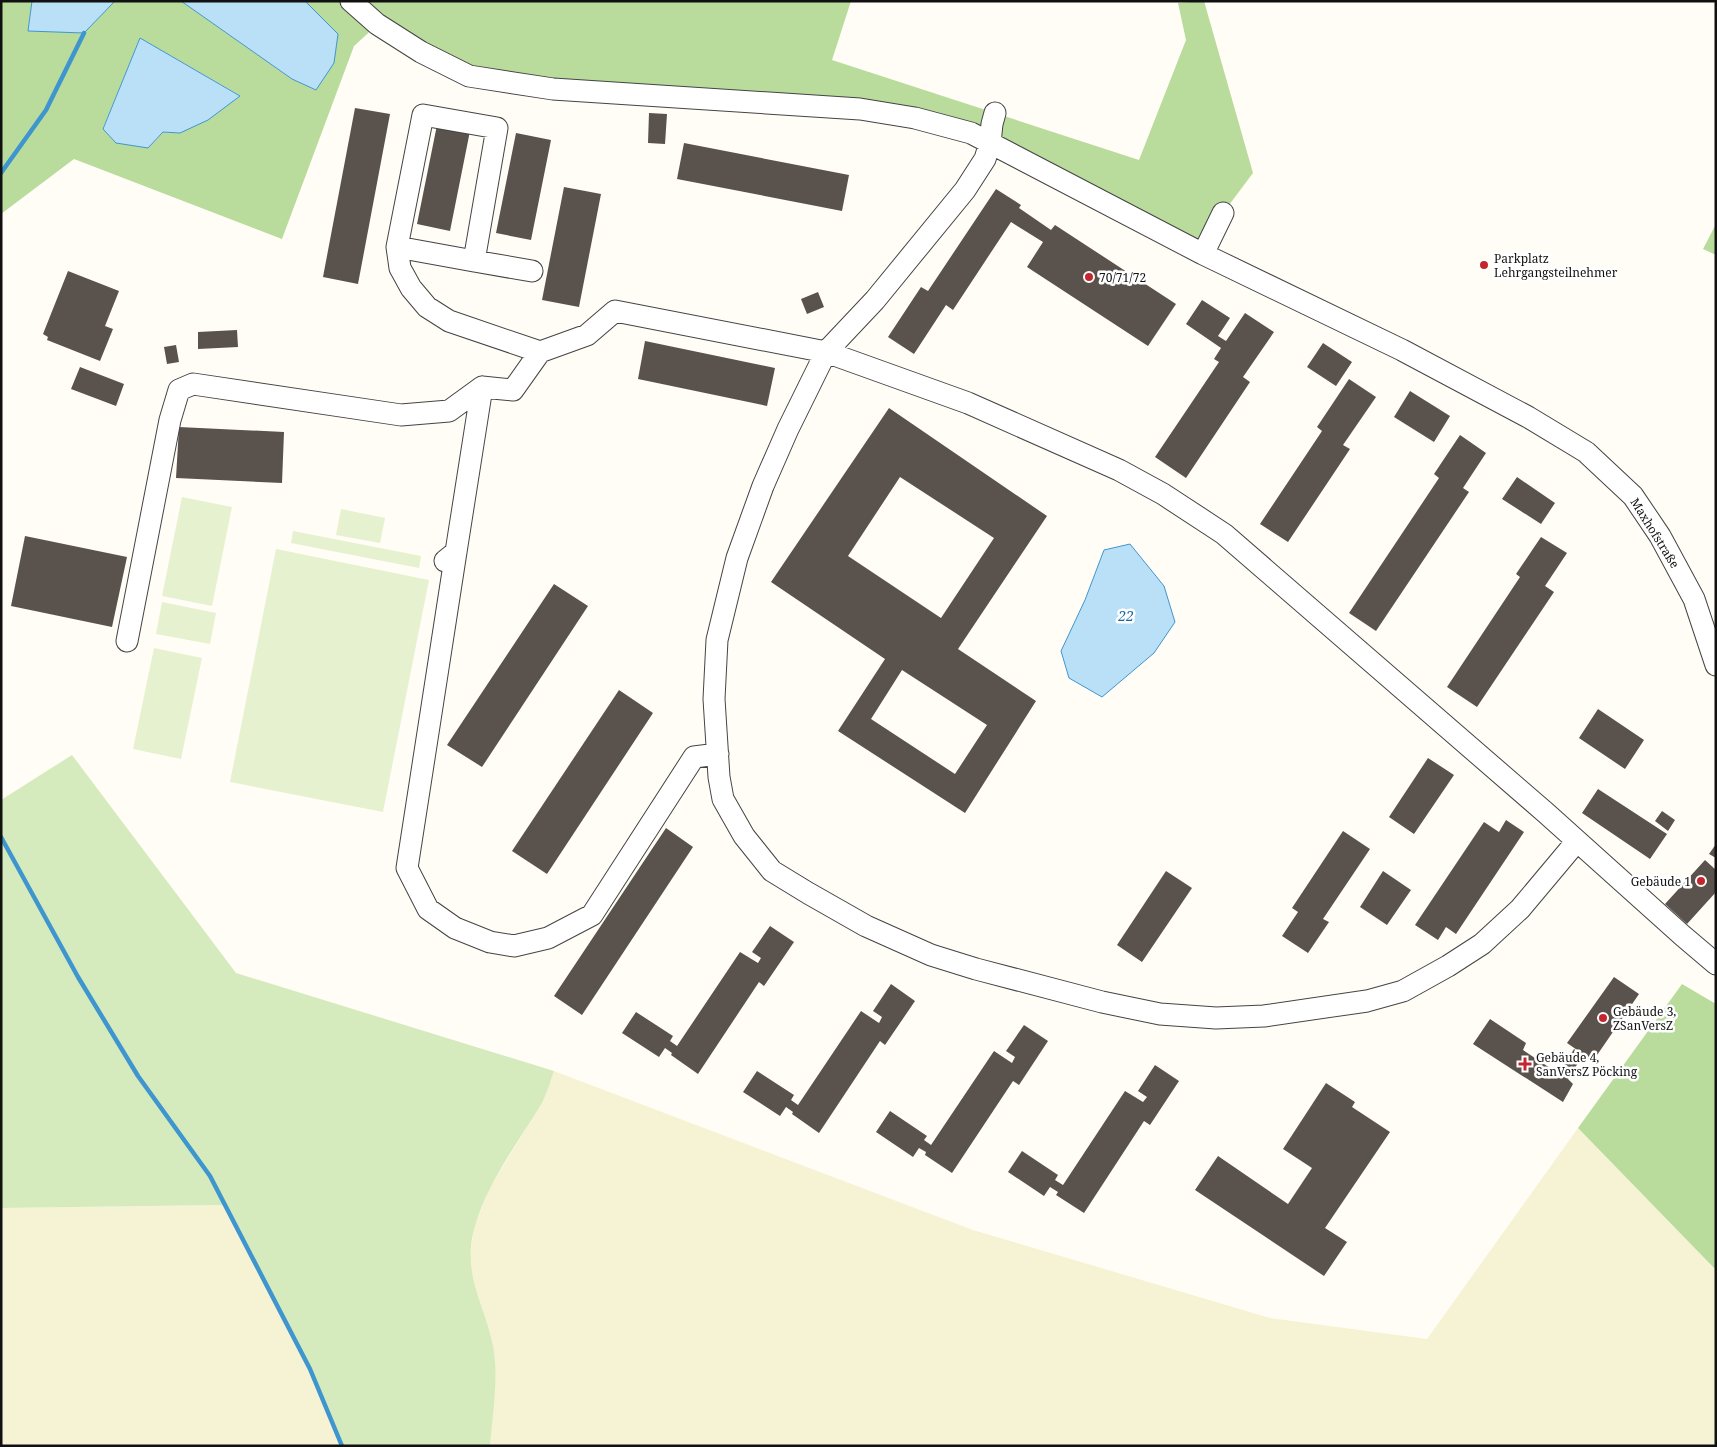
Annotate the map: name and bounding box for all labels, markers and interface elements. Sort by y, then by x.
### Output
place label: Parkplatz Lehrgangsteilnehmer [1494,250,1618,281]
marker: Parkplatz Lehrgangsteilnehmer [1478,259,1490,271]
place label: 70/71/72 [1099,269,1146,286]
marker: 70/71/72 [1083,271,1095,283]
street label: Maxhofstraße [1627,495,1683,571]
water label: 22 [1117,606,1134,625]
place label: Gebäude 1 [1631,873,1691,890]
marker: Gebäude 1 [1695,875,1707,887]
place label: Gebäude 3, ZSanVersZ [1613,1003,1676,1034]
marker: Gebäude 3, ZSanVersZ [1597,1012,1609,1024]
place label: Gebäude 4, SanVersZ Pöcking [1536,1049,1638,1080]
marker: Gebäude 4, SanVersZ Pöcking [1518,1057,1532,1071]

